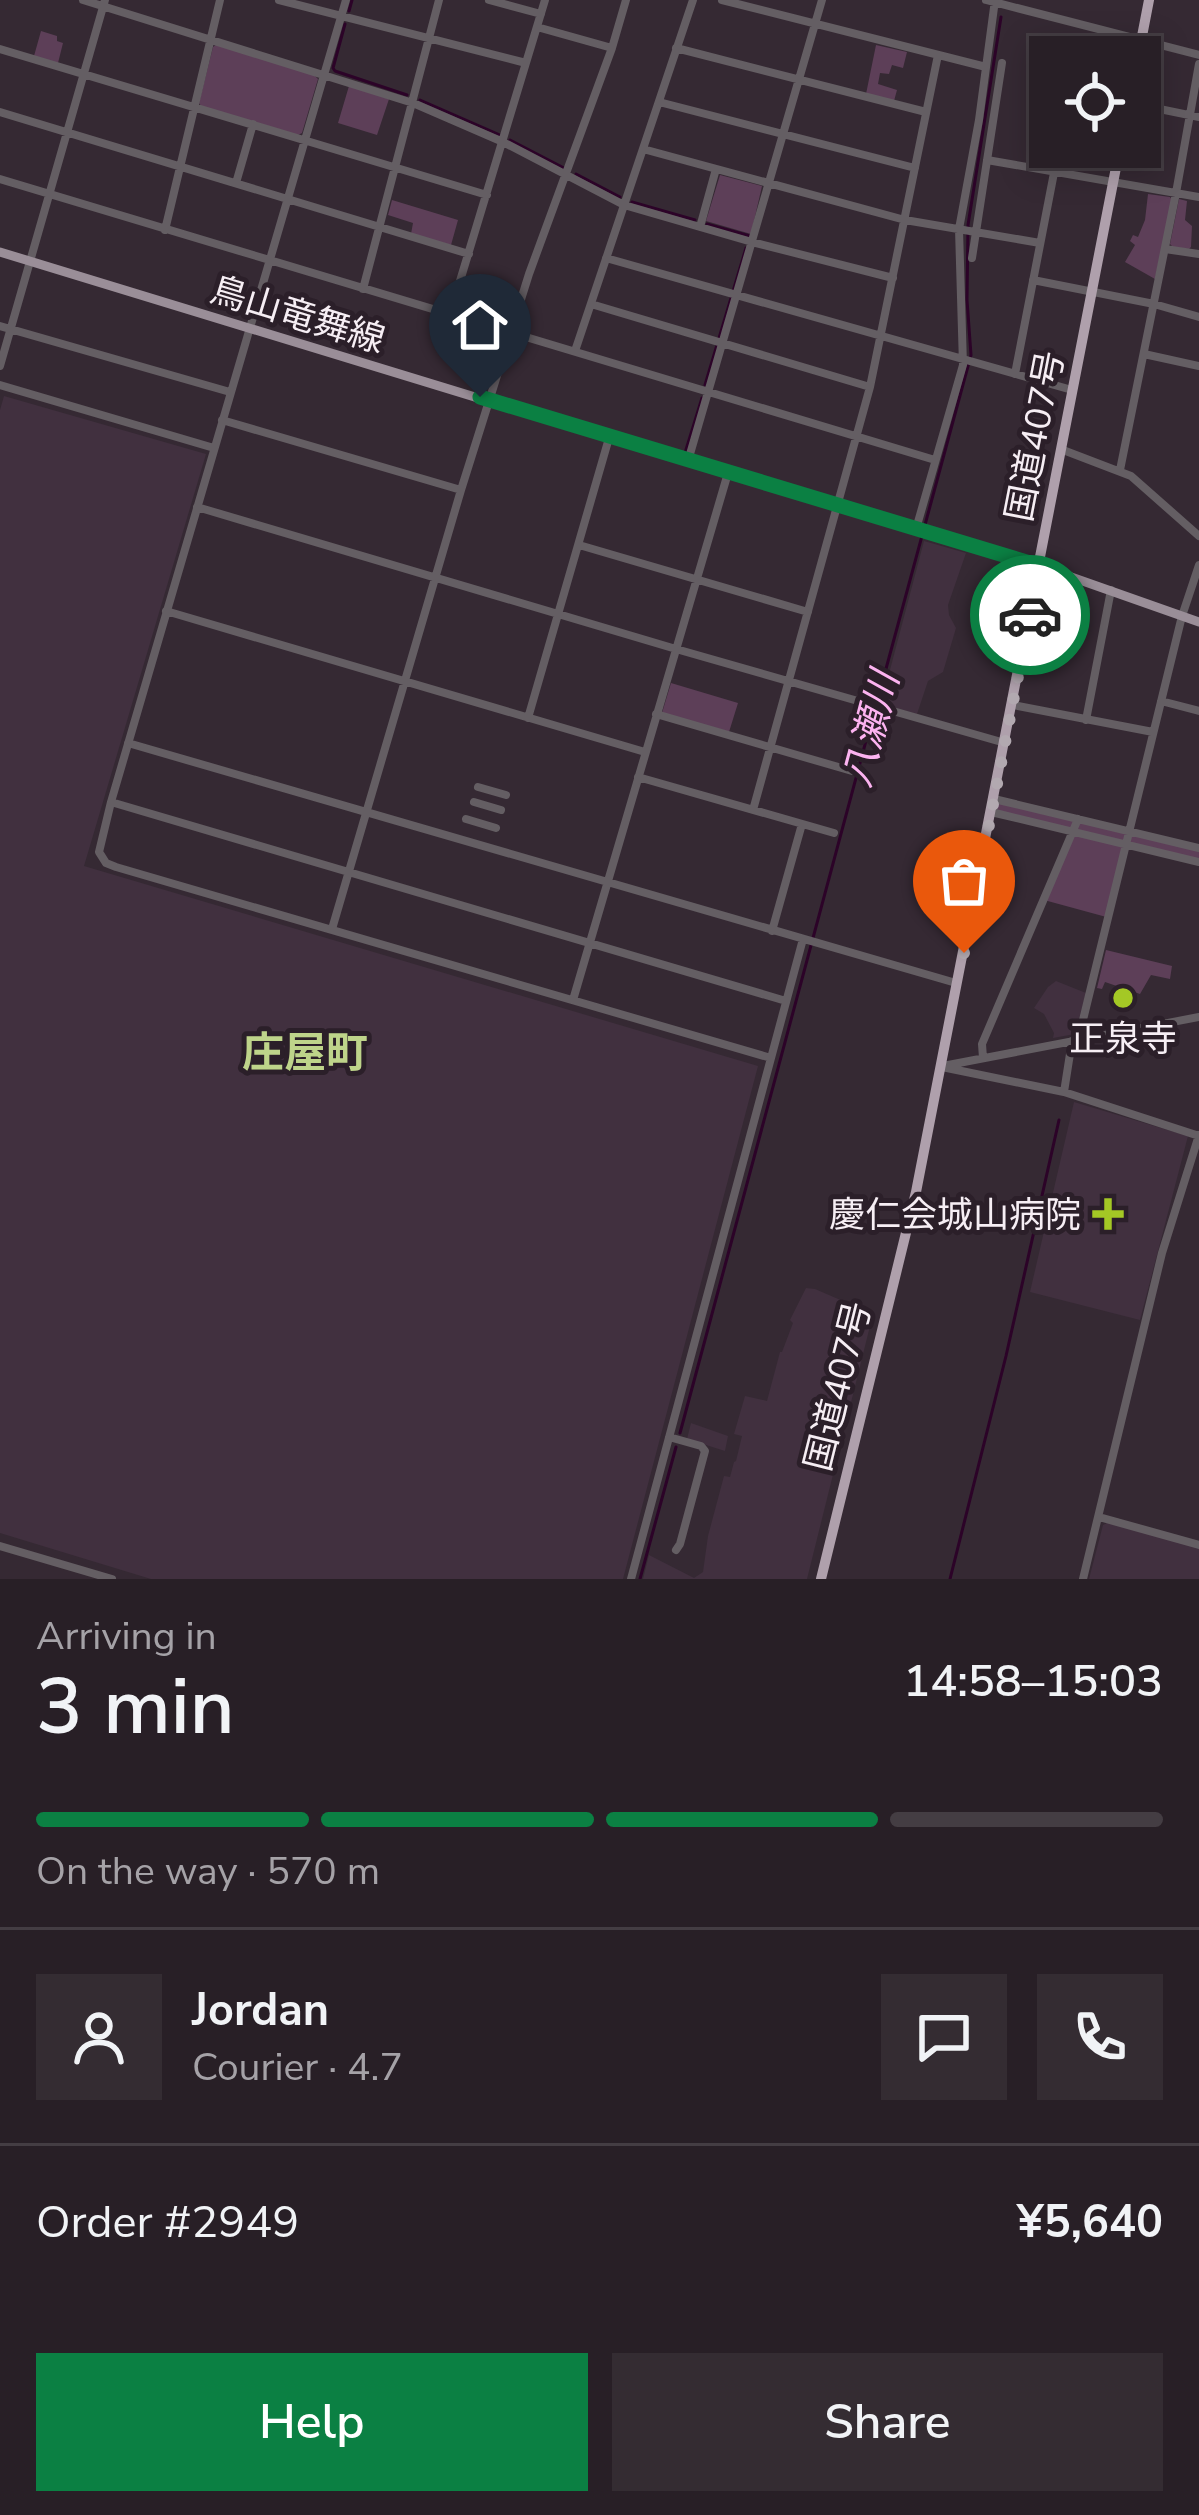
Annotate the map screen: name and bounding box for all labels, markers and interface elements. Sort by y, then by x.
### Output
map controls [1029,36,1161,168]
button: locate [1029,36,1161,168]
street label: 鳥山竜舞線 [204,266,391,365]
pin [429,274,531,397]
icon: home [447,292,513,358]
street label: 国道407号 [995,347,1076,526]
courier [970,555,1090,675]
icon: car [997,582,1063,648]
water label: 八瀬川 [831,662,913,793]
pin [913,830,1015,953]
icon: bag [931,848,997,914]
marker: 正泉寺 [1110,985,1136,1011]
place label: 正泉寺 [1069,1015,1177,1064]
district label: 庄屋町 [242,1025,368,1082]
place label: 慶仁会城山病院 [829,1191,1081,1240]
marker: 慶仁会城山病院 [1092,1198,1124,1230]
street label: 国道407号 [794,1297,883,1476]
text: Arriving in [36,1610,217,1663]
text: 14:58–15:03 [903,1651,1163,1712]
text: 3 min [36,1654,235,1761]
text: On the way · 570 m [36,1845,380,1898]
button: person [36,1974,162,2100]
button: chat [881,1974,1007,2100]
button: phone [1037,1974,1163,2100]
text: Jordan [192,1980,329,2041]
text: Courier · 4.7 [192,2041,403,2094]
text: Order #2949 [36,2192,299,2253]
text: ¥5,640 [1017,2192,1163,2253]
button: Help [36,2353,588,2491]
button: Share [612,2353,1163,2491]

